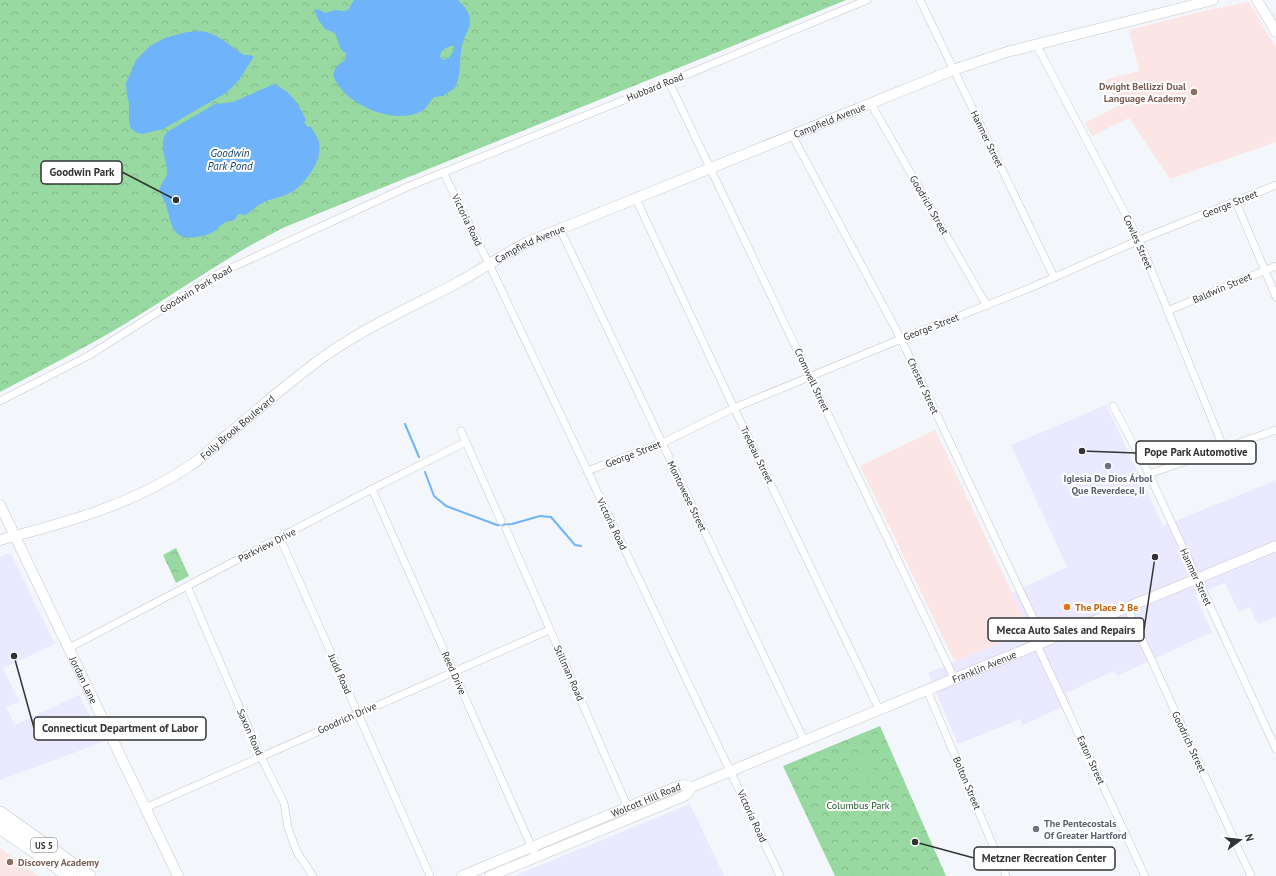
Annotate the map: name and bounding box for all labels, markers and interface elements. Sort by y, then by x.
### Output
street label: Hubbard Road [625,70,685,104]
place label: Dwight Bellizzi Dual Language Academy [1099,80,1186,105]
marker: Dwight Bellizzi Dual Language Academy [1189,87,1199,97]
street label: Campfield Avenue [791,100,867,140]
street label: Hanmer Street [968,108,1007,170]
water label: Goodwin Park Pond [207,146,253,173]
callout: Goodwin Park [41,161,122,184]
text: Goodwin Park [50,165,115,179]
street label: Goodrich Street [907,173,952,238]
street label: George Street [1200,187,1260,221]
street label: Victoria Road [448,191,485,248]
street label: Cowles Street [1120,213,1156,272]
street label: Campfield Avenue [492,221,567,266]
street label: Goodwin Park Road [157,262,235,316]
street label: Baldwin Street [1191,270,1254,306]
street label: George Street [901,310,961,344]
street label: Cromwell Street [792,346,833,414]
street label: Chester Street [904,356,942,417]
street label: Folly Brook Boulevard [197,392,277,462]
street label: Tredeau Street [738,424,777,486]
street label: George Street [603,437,663,471]
callout: Pope Park Automotive [1136,441,1256,464]
text: Pope Park Automotive [1144,445,1248,459]
street label: Montowese Street [664,459,710,534]
marker: Iglesia De Dios Árbol Que Reverdece, II [1103,461,1113,471]
place label: Iglesia De Dios Árbol Que Reverdece, II [1064,472,1152,497]
street label: Victoria Road [593,495,630,552]
street label: Parkview Drive [236,525,298,565]
street label: Hanmer Street [1177,546,1215,608]
place label: The Place 2 Be [1075,601,1138,614]
marker: The Place 2 Be [1062,602,1072,612]
callout: Mecca Auto Sales and Repairs [988,618,1144,641]
text: Mecca Auto Sales and Repairs [997,623,1136,637]
street label: Stillman Road [551,643,587,703]
street label: Franklin Avenue [950,647,1018,686]
street label: Reed Drive [439,649,469,697]
street label: Judd Road [325,651,355,696]
street label: Jordan Lane [67,653,101,706]
street label: Goodrich Drive [315,699,379,737]
street label: Saxon Road [234,707,266,757]
street label: Goodrich Street [1169,709,1209,775]
callout: Connecticut Department of Labor [34,717,206,740]
text: Connecticut Department of Labor [42,721,198,735]
street label: Eaton Street [1074,733,1108,787]
street label: Bolton Street [950,754,984,812]
street label: Wolcott Hill Road [609,780,682,820]
street label: Victoria Road [734,787,770,844]
park label: Columbus Park [826,799,890,812]
place label: The Pentecostals Of Greater Hartford [1044,817,1127,842]
north arrow [1220,820,1260,860]
marker: The Pentecostals Of Greater Hartford [1031,824,1041,834]
text: N [1242,832,1257,843]
road number: US 5 [31,838,57,852]
callout: Metzner Recreation Center [974,847,1115,870]
text: Metzner Recreation Center [982,851,1106,865]
place label: Discovery Academy [18,856,99,869]
marker: Discovery Academy [5,857,15,867]

